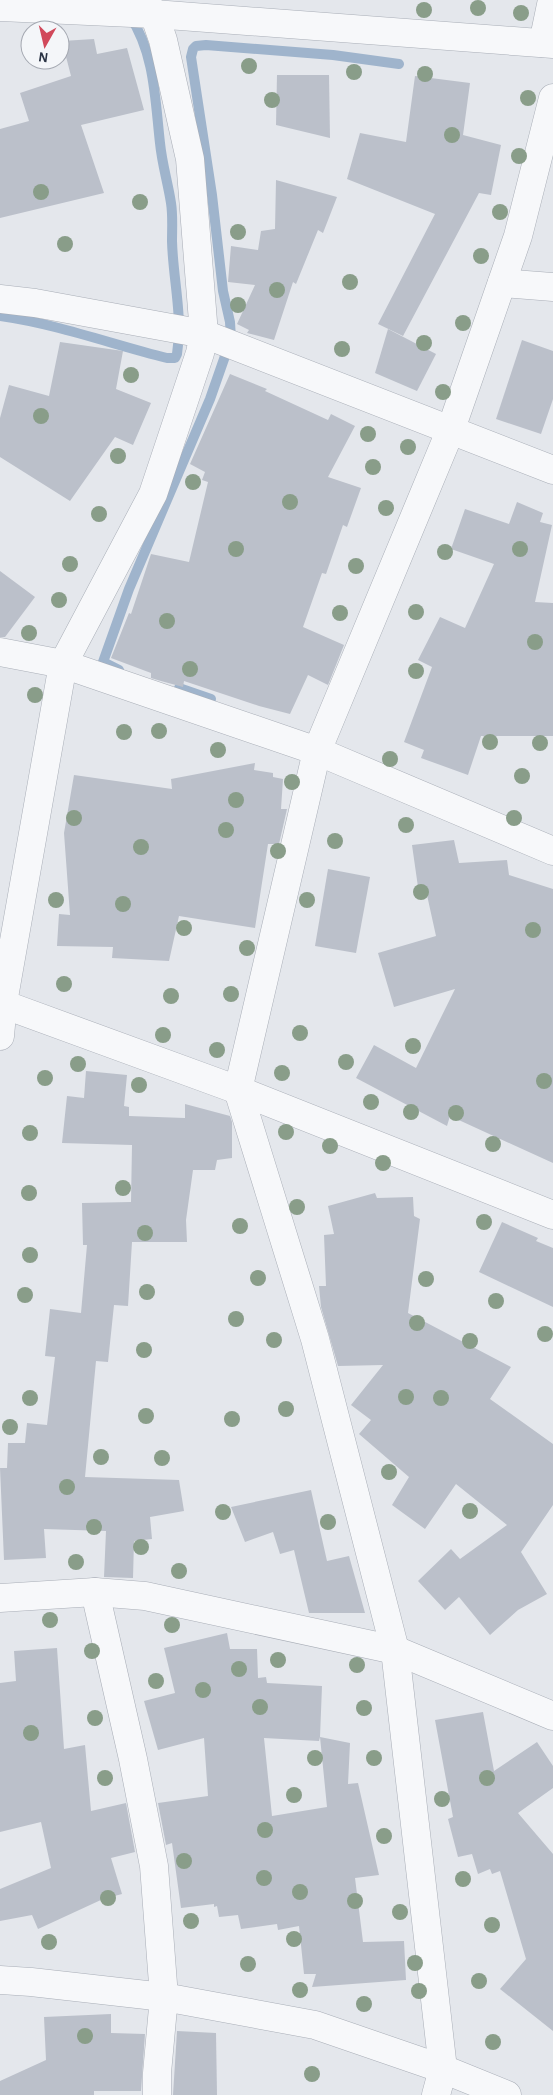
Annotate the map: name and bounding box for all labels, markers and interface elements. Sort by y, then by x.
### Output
north arrow [20,20,70,70]
text: N [38,49,49,64]

